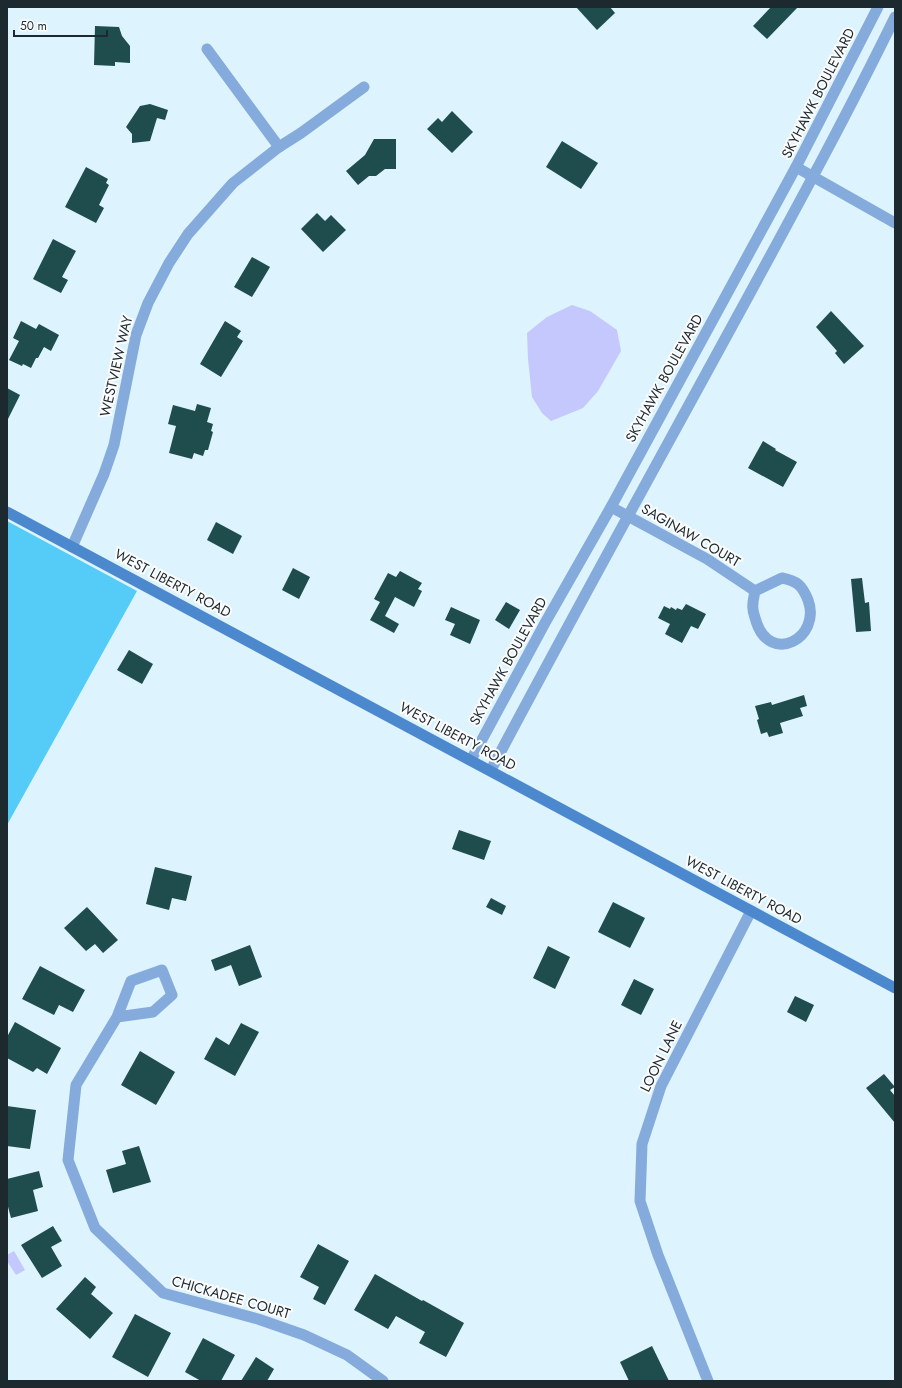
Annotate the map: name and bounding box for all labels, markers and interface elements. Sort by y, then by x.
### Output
scale bar [14,12,107,38]
text: 50 m [20,17,47,35]
street label: SKYHAWK BOULEVARD [776,24,860,162]
street label: SKYHAWK BOULEVARD [620,310,708,446]
street label: WESTVIEW WAY [95,313,137,419]
street label: SAGINAW COURT [638,499,745,572]
street label: WEST LIBERTY ROAD [111,544,235,622]
street label: SKYHAWK BOULEVARD [464,593,552,729]
street label: WEST LIBERTY ROAD [396,697,520,775]
street label: WEST LIBERTY ROAD [682,851,806,929]
street label: LOON LANE [635,1017,687,1095]
street label: CHICKADEE COURT [169,1270,293,1324]

